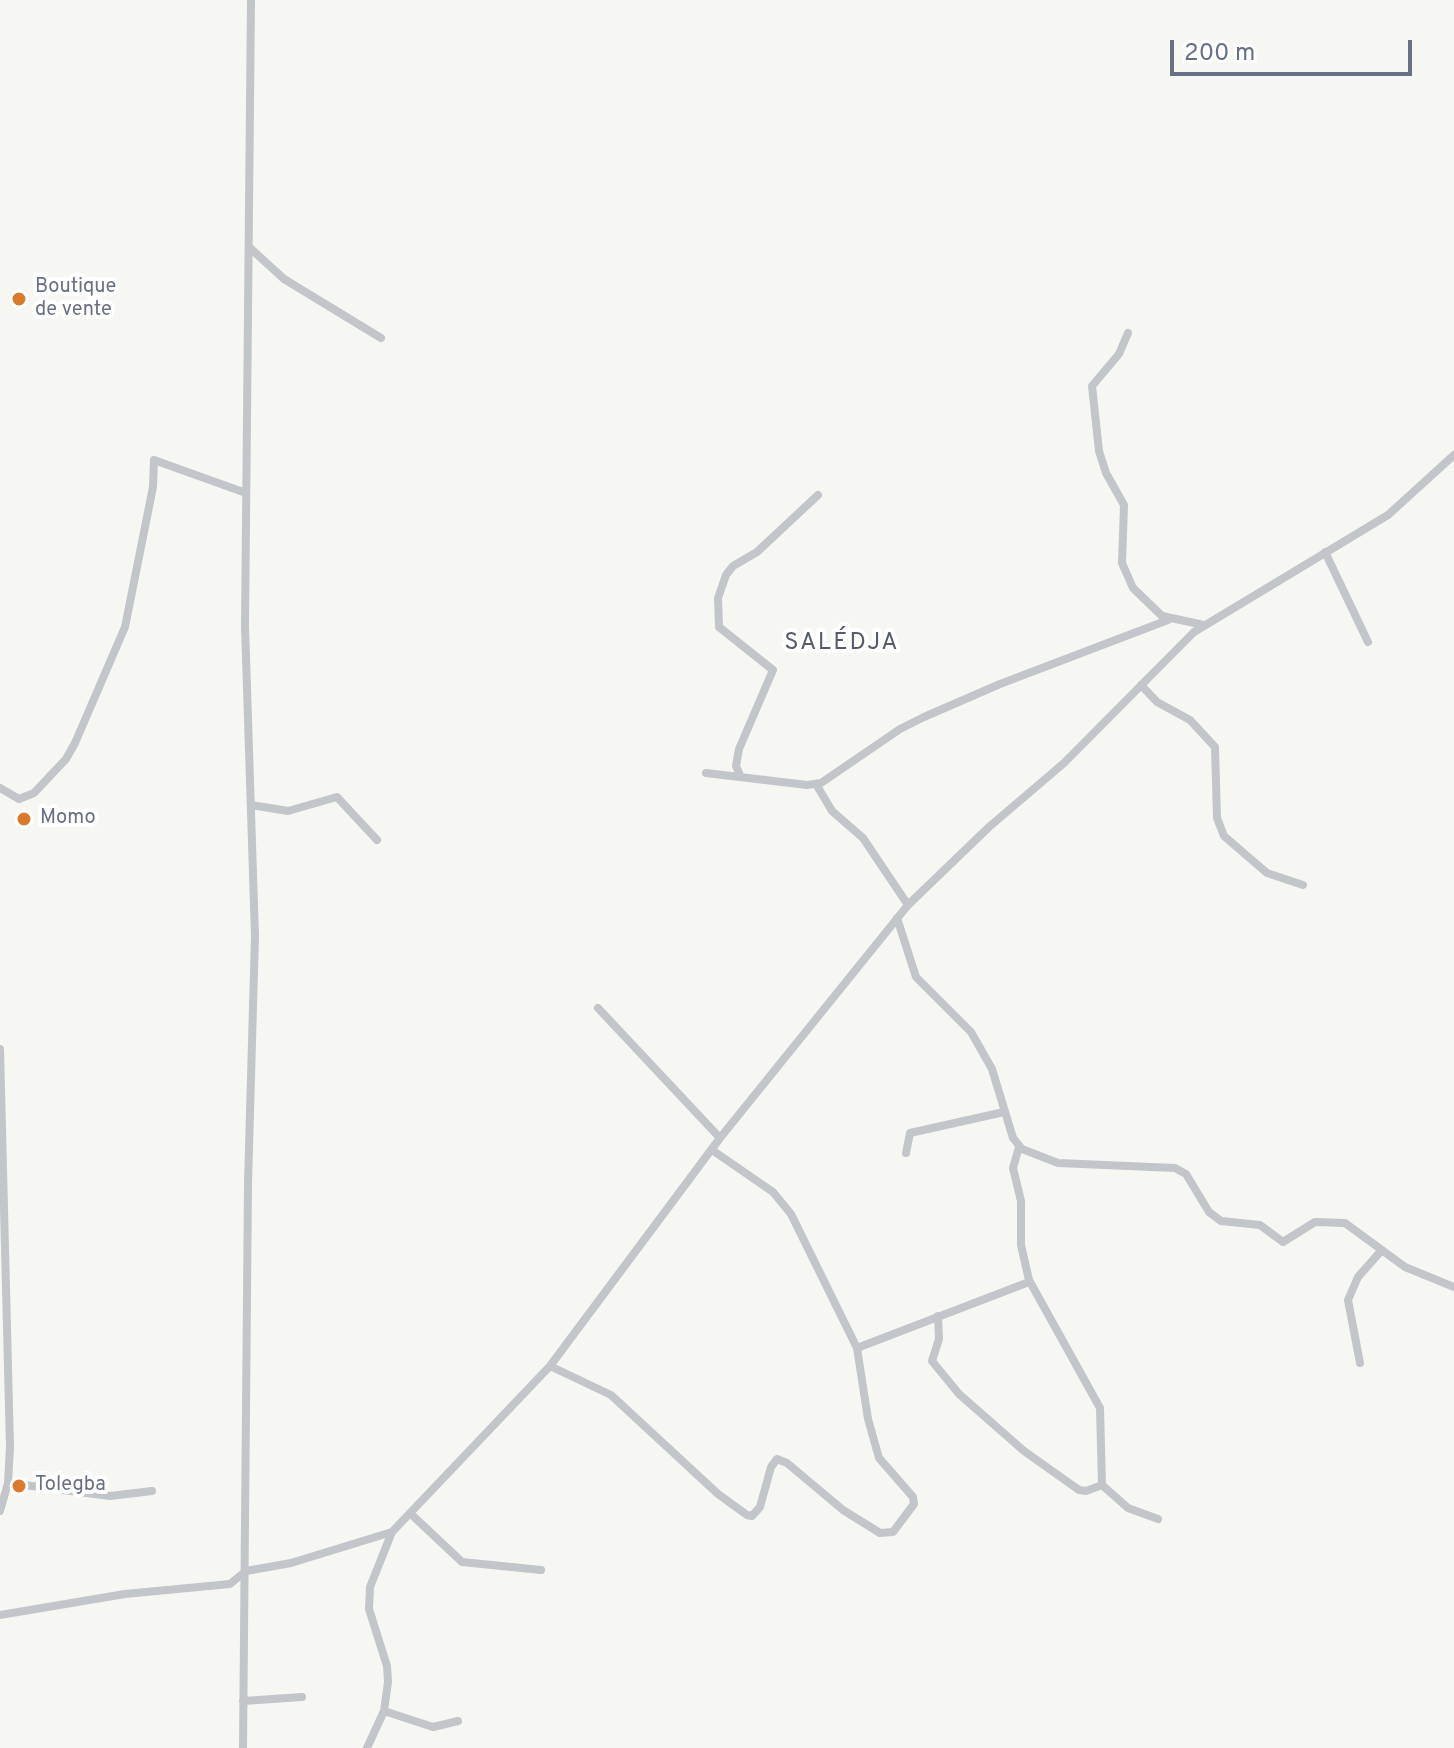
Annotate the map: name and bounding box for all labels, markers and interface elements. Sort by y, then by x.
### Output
scale bar [1174,24,1416,74]
text: 200 m [1184,39,1255,69]
place label: Boutique de vente [35,276,116,323]
marker: Boutique de vente [10,290,28,308]
district label: SALÉDJA [784,630,900,658]
place label: Momo [40,807,96,831]
marker: Momo [15,810,33,828]
place label: Tolegba [35,1474,106,1498]
marker: Tolegba [10,1477,28,1495]

